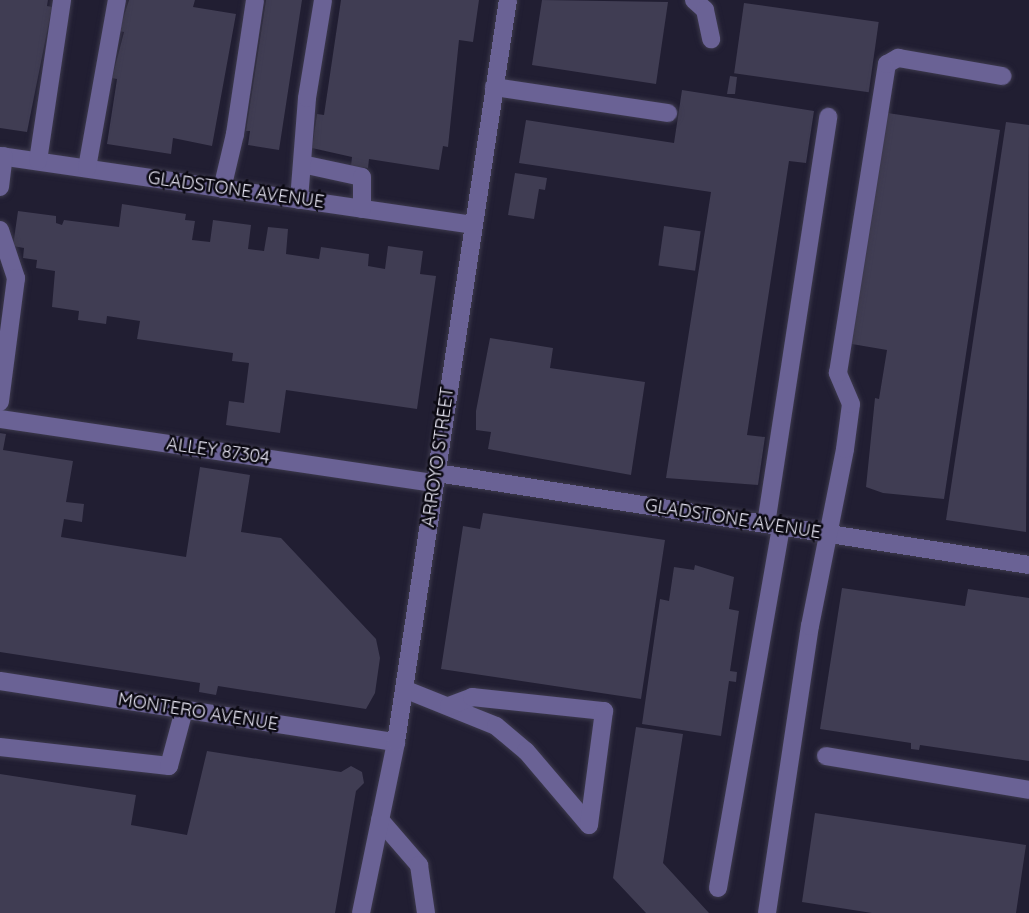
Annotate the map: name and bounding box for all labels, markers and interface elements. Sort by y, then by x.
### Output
street label: GLADSTONE AVENUE [147,167,325,213]
street label: ARROYO STREET [417,385,459,529]
street label: ALLEY 87304 [165,433,271,469]
street label: GLADSTONE AVENUE [644,494,822,544]
street label: MONTERO AVENUE [116,689,280,735]

